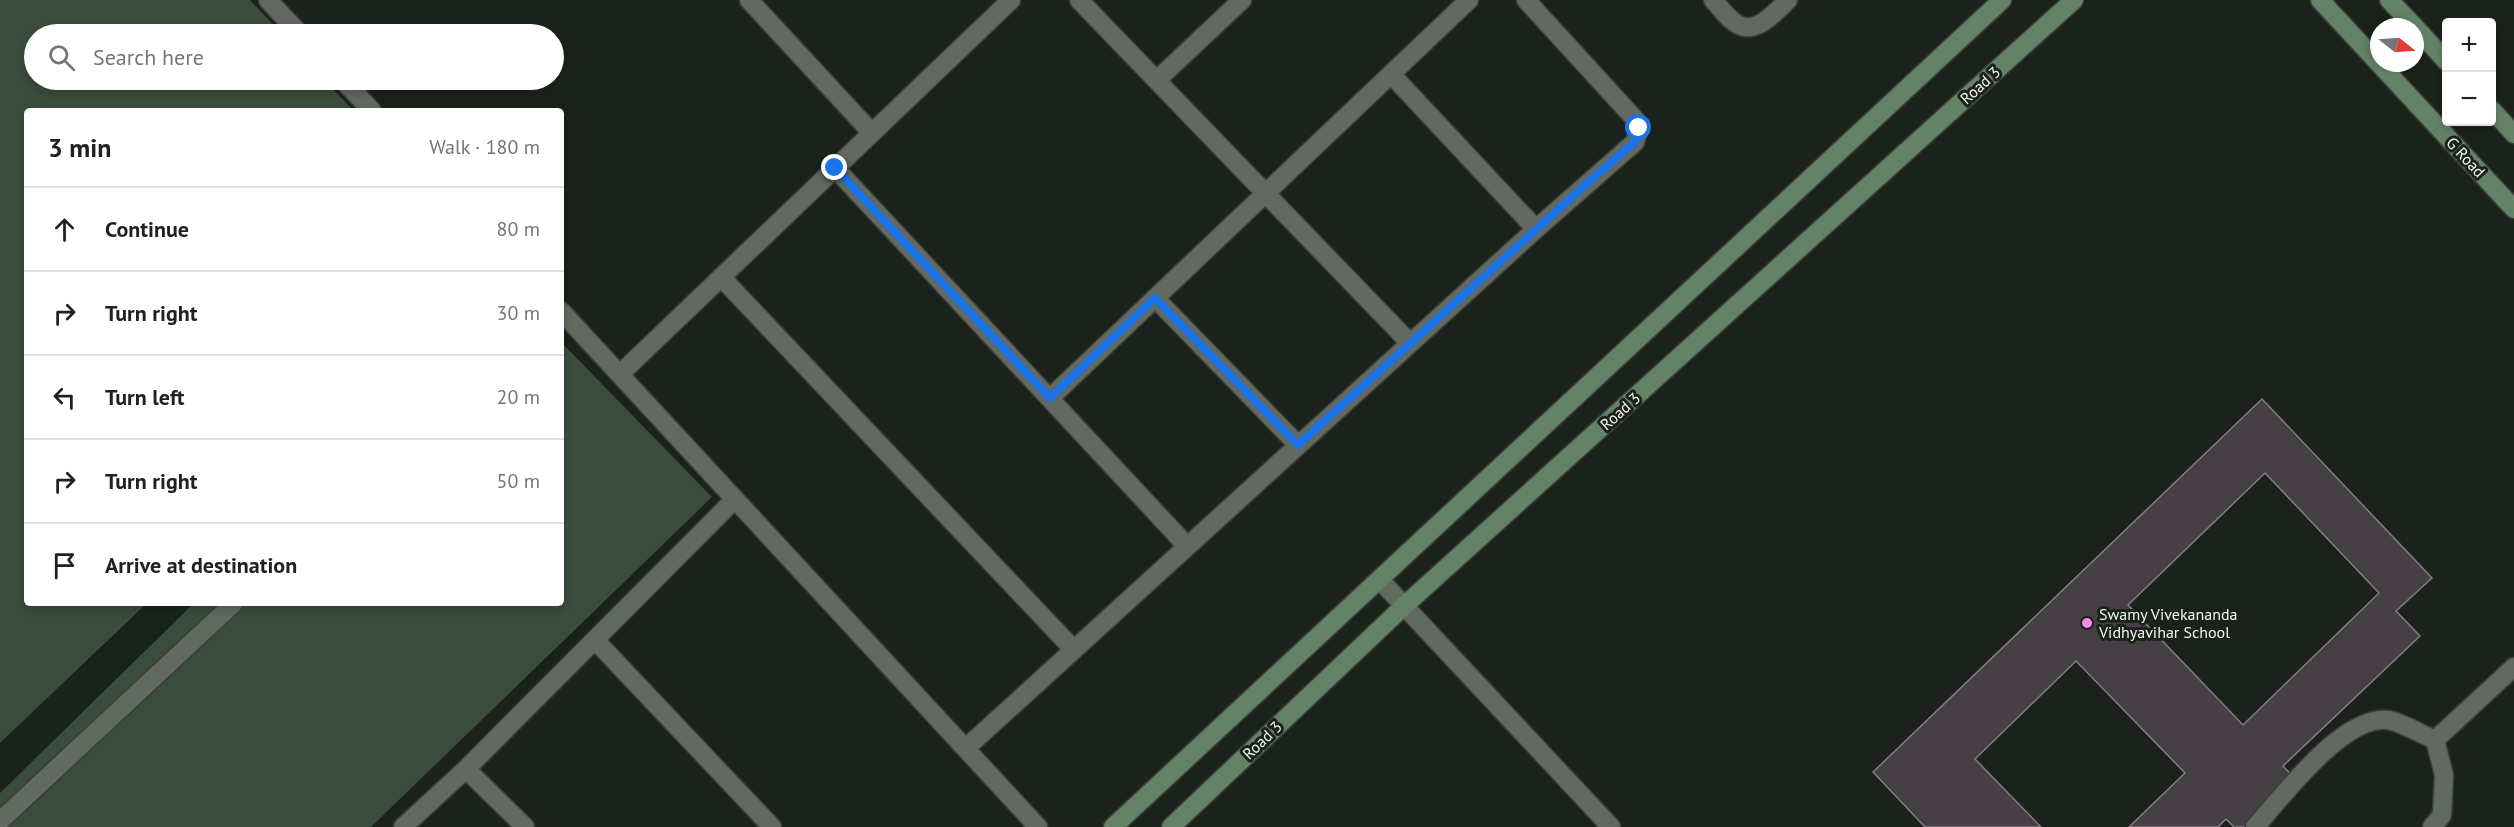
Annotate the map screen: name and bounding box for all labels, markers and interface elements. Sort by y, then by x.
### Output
north arrow [2370,18,2424,72]
map controls [2442,18,2496,126]
button: + [2442,18,2496,72]
search box [24,24,564,90]
icon: search [45,41,78,74]
text: Search here [93,43,204,71]
street label: Road 3 [1956,62,2004,108]
button: − [2442,72,2496,126]
route start [1625,114,1651,140]
text: 3 min [48,131,111,164]
street label: G Road [2442,133,2490,181]
text: Walk · 180 m [429,134,540,160]
route end [821,154,847,180]
icon: ahead [48,213,81,246]
text: Continue [105,215,189,243]
text: 80 m [497,216,540,242]
icon: right [48,297,81,330]
text: Turn right [105,299,197,327]
text: 30 m [497,300,540,326]
icon: left [48,381,81,414]
text: Turn left [105,383,185,411]
text: 20 m [497,384,540,410]
street label: Road 3 [1596,388,1644,434]
icon: right [48,465,81,498]
text: Turn right [105,467,197,495]
text: 50 m [497,468,540,494]
icon: arrive [48,549,81,582]
text: Arrive at destination [105,551,297,579]
place label: Swamy Vivekananda Vidhyavihar School [2098,604,2237,642]
marker: Swamy Vivekananda Vidhyavihar School [2080,616,2094,630]
street label: Road 3 [1238,717,1286,763]

